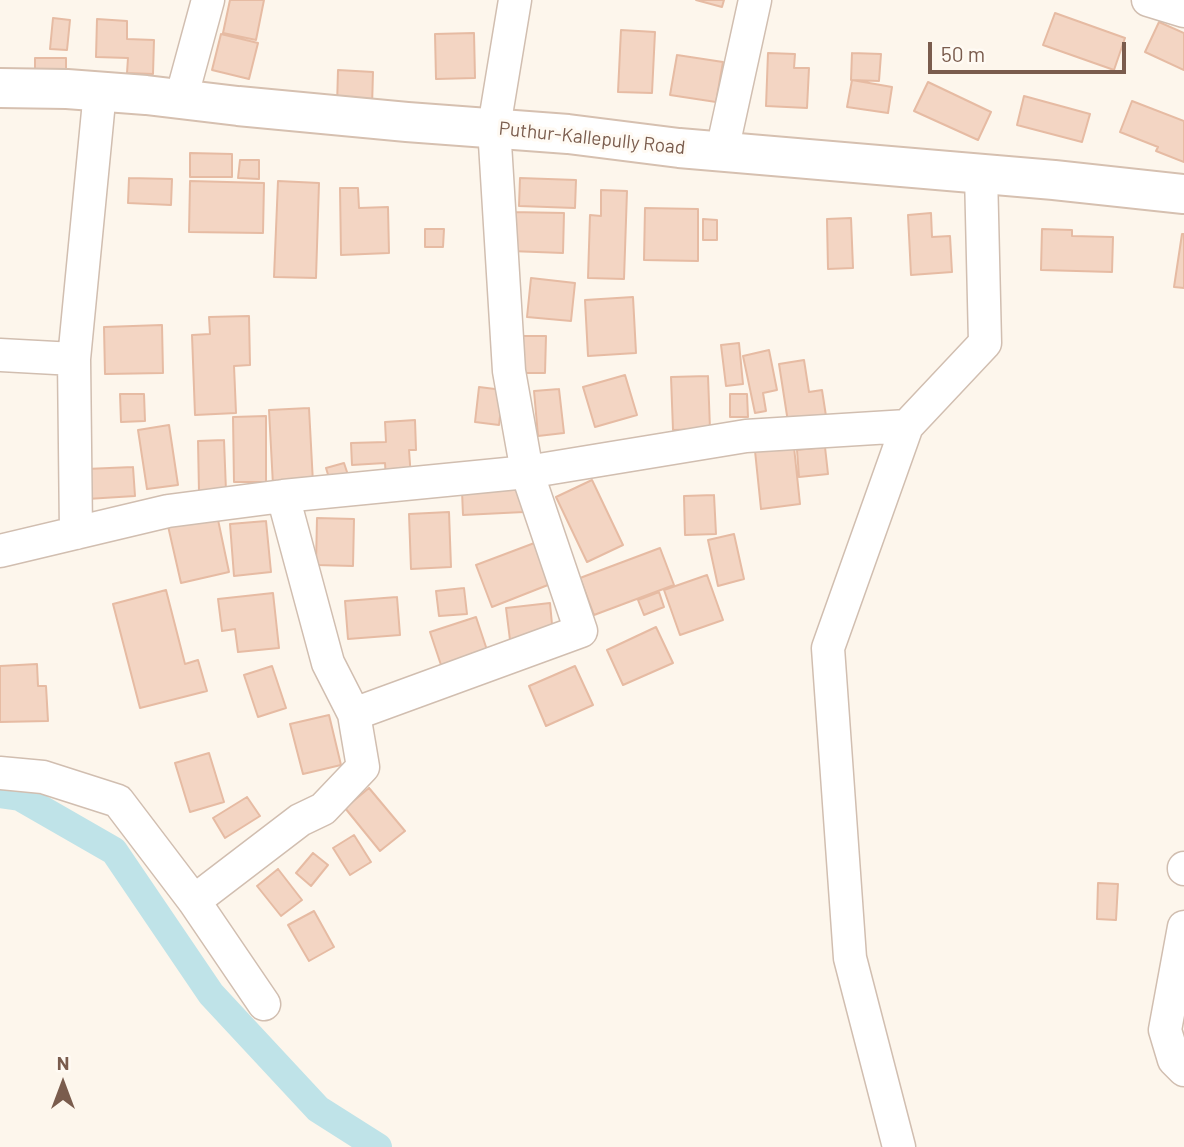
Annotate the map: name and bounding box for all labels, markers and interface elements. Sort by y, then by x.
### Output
scale bar [932,28,1130,72]
text: 50 m [941,41,985,66]
street label: Puthur-Kallepully Road [498,117,686,159]
north arrow [28,1049,98,1119]
text: N [57,1051,69,1074]

